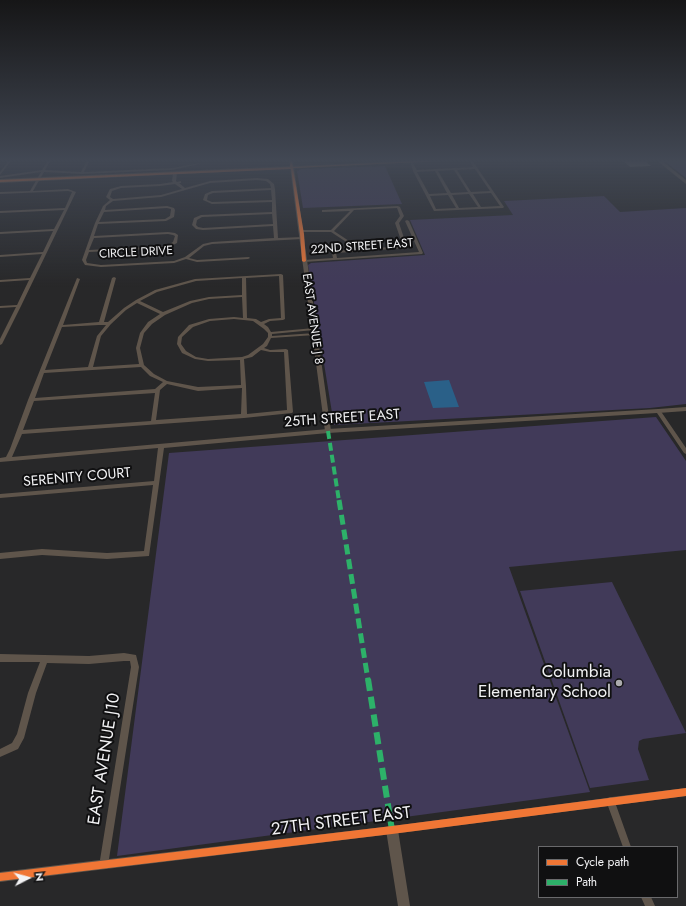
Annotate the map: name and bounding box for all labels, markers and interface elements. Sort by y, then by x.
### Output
street label: 22ND STREET EAST [310,236,414,258]
street label: CIRCLE DRIVE [99,244,173,262]
street label: EAST AVENUE J 8 [298,273,326,365]
street label: 25TH STREET EAST [284,407,400,431]
street label: SERENITY COURT [23,465,131,491]
place label: Columbia Elementary School [478,663,611,703]
marker: Columbia Elementary School [614,678,624,688]
street label: EAST AVENUE J10 [85,692,125,826]
street label: 27TH STREET EAST [270,803,412,841]
legend [538,846,678,898]
text: Cycle path [576,853,629,871]
north arrow [8,858,48,898]
text: N [32,872,48,882]
text: Path [576,873,597,891]

